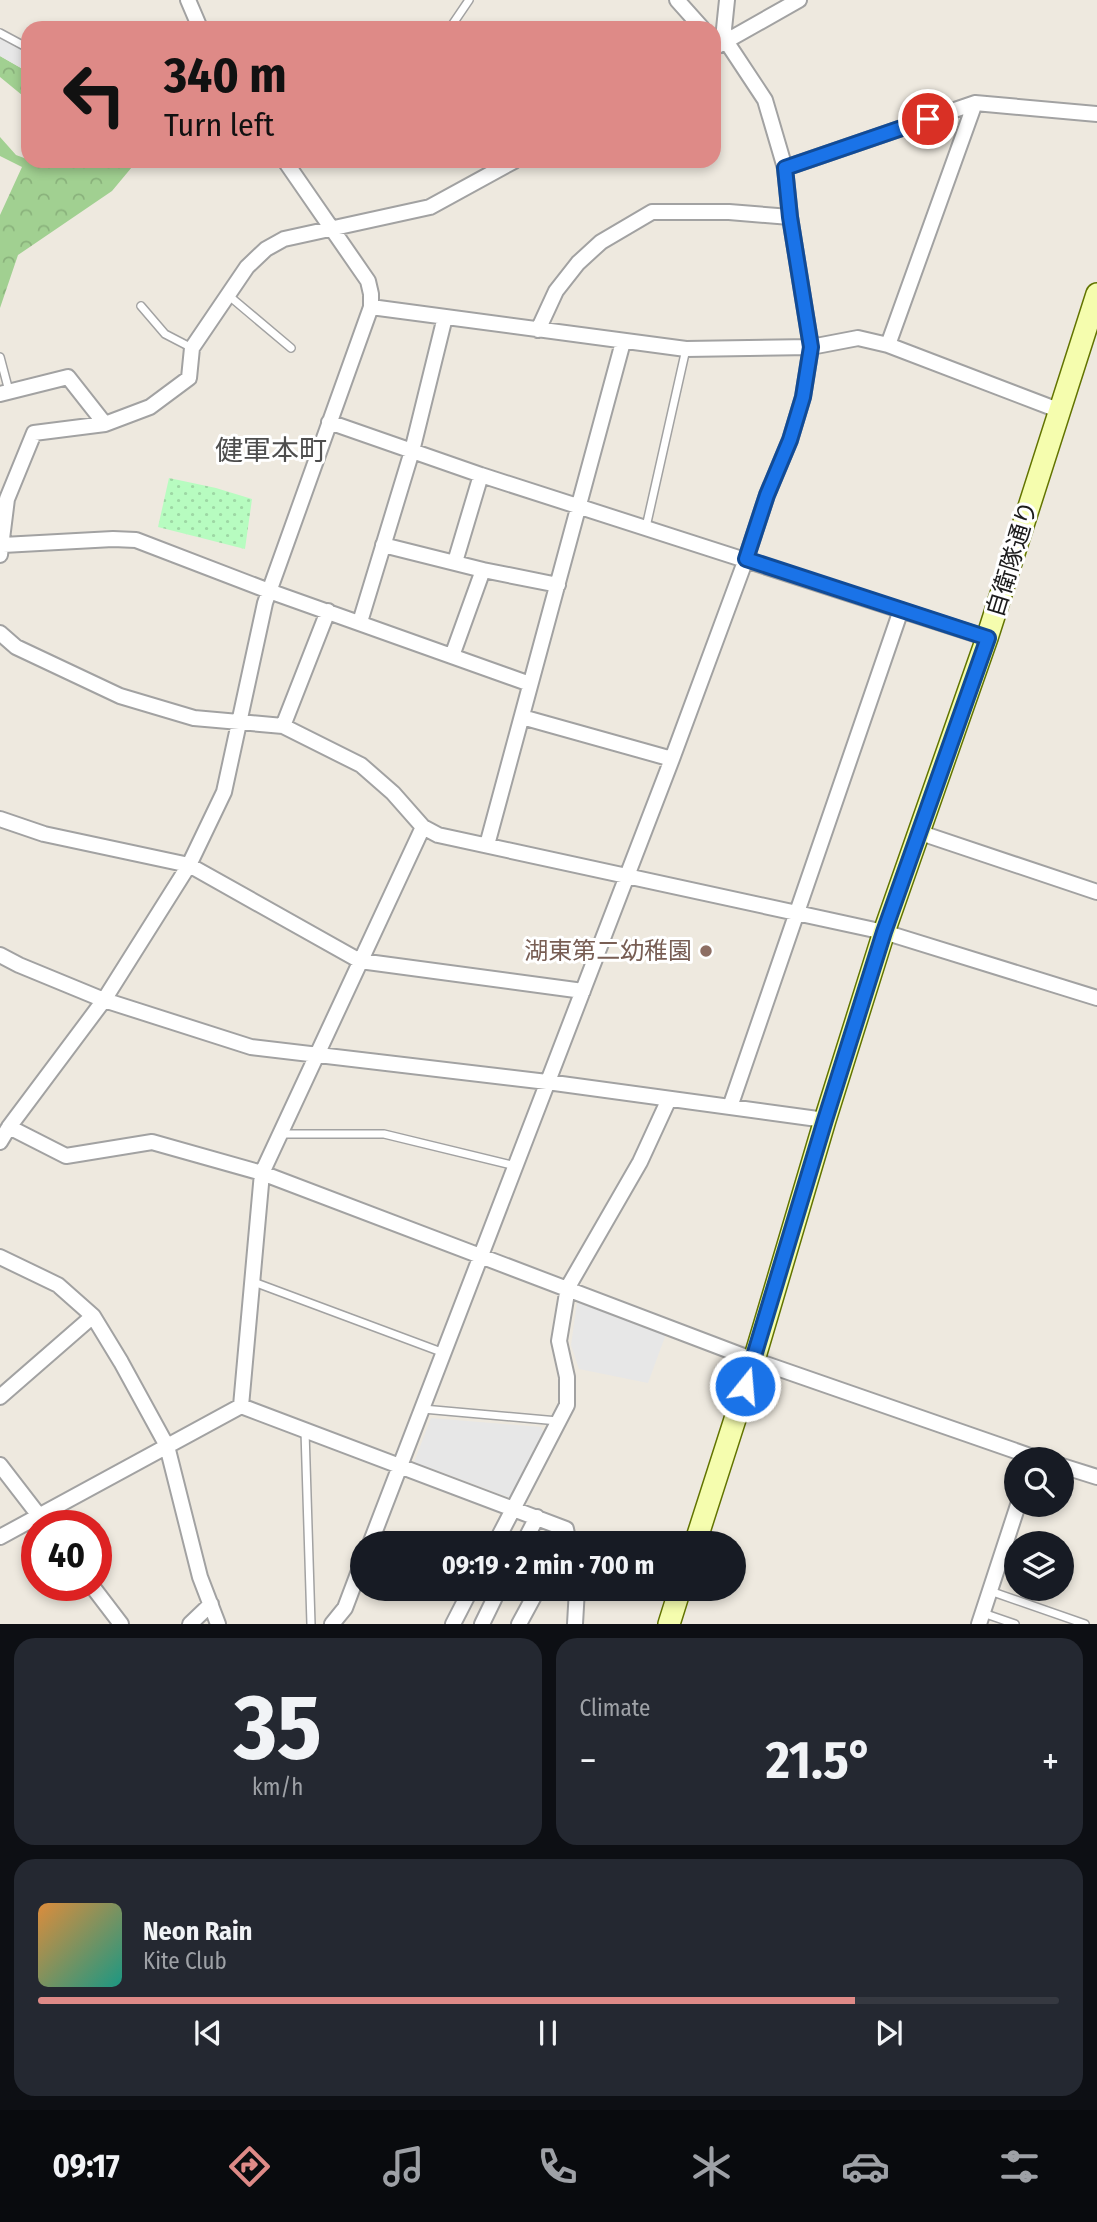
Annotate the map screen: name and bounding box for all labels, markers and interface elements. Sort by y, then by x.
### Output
text: 340 m [164,46,287,105]
icon: left [49,49,140,140]
pin [898,89,958,149]
icon: arrive [909,100,947,138]
text: Turn left [164,106,274,144]
district label: 健軍本町 [215,434,327,467]
street label: 自衛隊通り [981,498,1043,620]
place label: 湖東第二幼稚園 [524,937,692,965]
marker: 湖東第二幼稚園 [698,943,714,959]
position arrow [708,1349,782,1423]
map controls [1004,1447,1074,1601]
button: search [1004,1447,1074,1517]
speed limit sign: 40 [21,1510,112,1601]
button: layers [1004,1531,1074,1601]
text: 09:19 · 2 min · 700 m [442,1550,654,1581]
text: 35 [234,1673,322,1782]
text: Climate [580,1694,650,1722]
text: 21.5° [766,1729,873,1792]
text: − [580,1738,597,1784]
text: + [1042,1738,1059,1784]
text: km/h [252,1773,303,1801]
text: Neon Rain [143,1916,252,1947]
text: Kite Club [143,1947,227,1975]
icon: previous [189,2014,227,2052]
icon: pause [529,2014,567,2052]
icon: next [870,2014,908,2052]
icon: directions [225,2142,274,2191]
icon: music [379,2142,428,2191]
icon: phone [533,2142,582,2191]
icon: climate [687,2142,736,2191]
icon: car [841,2142,890,2191]
icon: filters [995,2142,1044,2191]
text: 09:17 [53,2147,120,2185]

